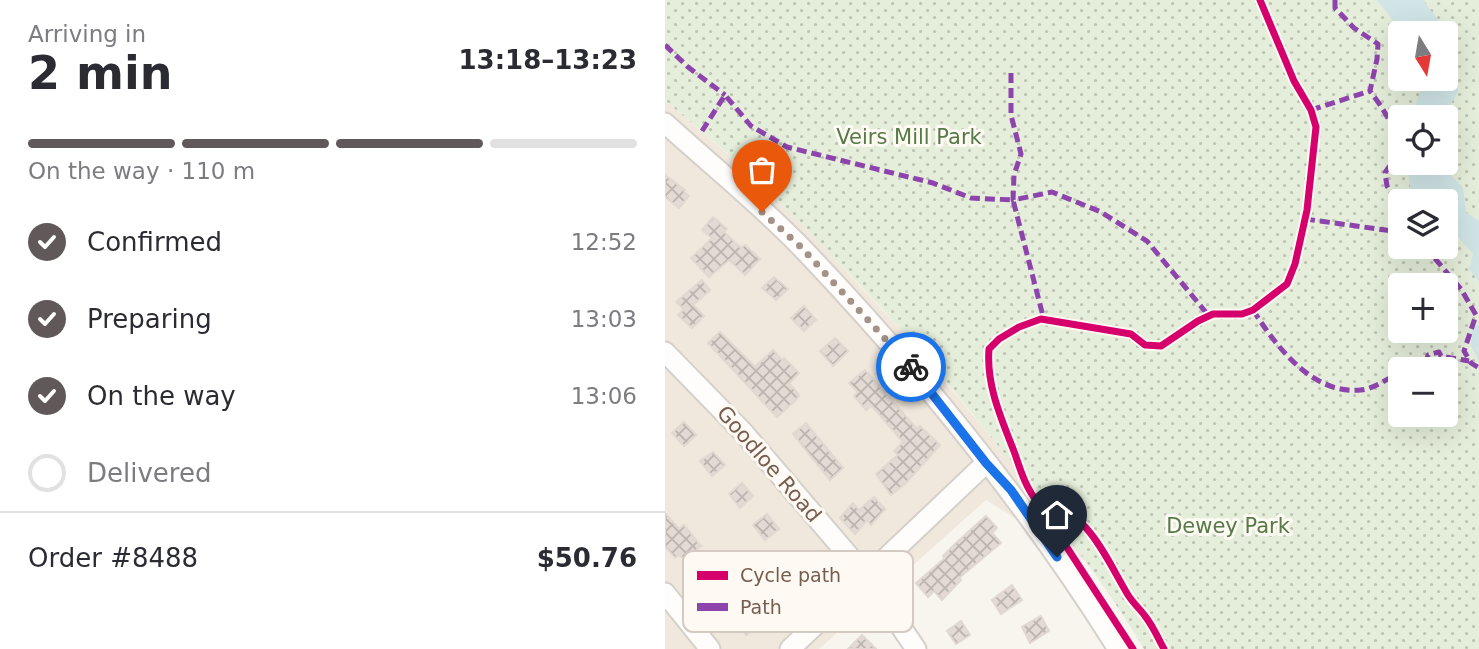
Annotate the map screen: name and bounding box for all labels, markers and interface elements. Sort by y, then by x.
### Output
text: Arriving in [28,21,146,47]
north arrow [1388,21,1458,91]
map controls [1388,21,1458,427]
text: 13:18–13:23 [458,45,637,75]
text: 2 min [28,46,172,100]
button: locate [1388,105,1458,175]
park label: Veirs Mill Park [836,125,983,149]
pin [732,140,792,212]
icon: bag [743,151,781,189]
text: On the way · 110 m [28,158,255,184]
button: layers [1388,189,1458,259]
icon: check [28,223,66,261]
text: Confirmed [87,227,222,257]
text: 12:52 [571,229,637,255]
button: + [1388,273,1458,343]
icon: check [28,300,66,338]
text: Preparing [87,304,212,334]
text: 13:03 [571,306,637,332]
courier [876,332,946,402]
icon: bike [892,348,930,386]
button: − [1388,357,1458,427]
icon: check [28,377,66,415]
text: On the way [87,381,236,411]
text: 13:06 [571,383,637,409]
street label: Goodloe Road [712,401,826,527]
text: Delivered [87,458,211,488]
pin [1027,485,1087,557]
icon: home [1038,496,1076,534]
park label: Dewey Park [1166,514,1291,538]
text: Order #8488 [28,543,198,573]
text: $50.76 [537,543,637,573]
legend [683,551,913,632]
text: Cycle path [740,564,841,586]
text: Path [740,596,782,618]

